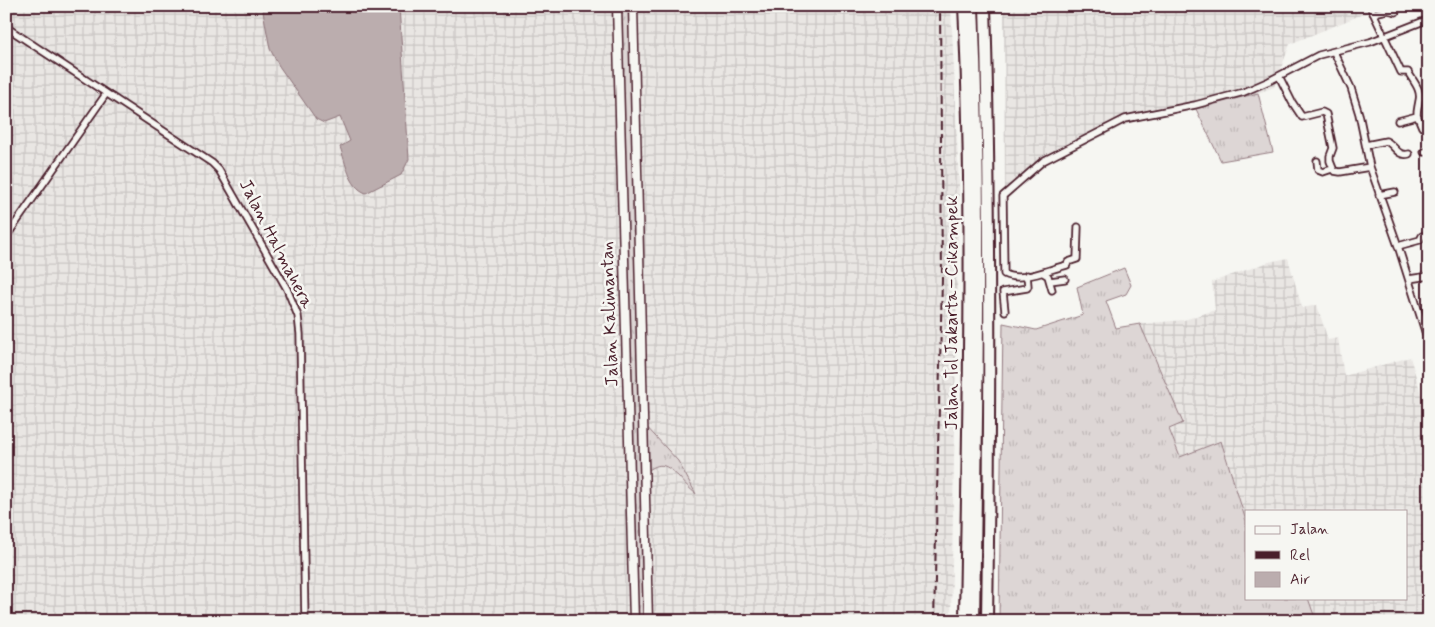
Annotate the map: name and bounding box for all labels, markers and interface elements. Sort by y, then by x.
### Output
street label: Jalan Halmahera [233,175,319,313]
street label: Jalan Tol Jakarta–Cikampek [940,196,964,430]
street label: Jalan Kalimantan [595,241,625,387]
legend [1245,510,1408,600]
text: Jalan [1290,520,1329,540]
text: Rel [1290,546,1310,566]
text: Air [1290,570,1310,590]

